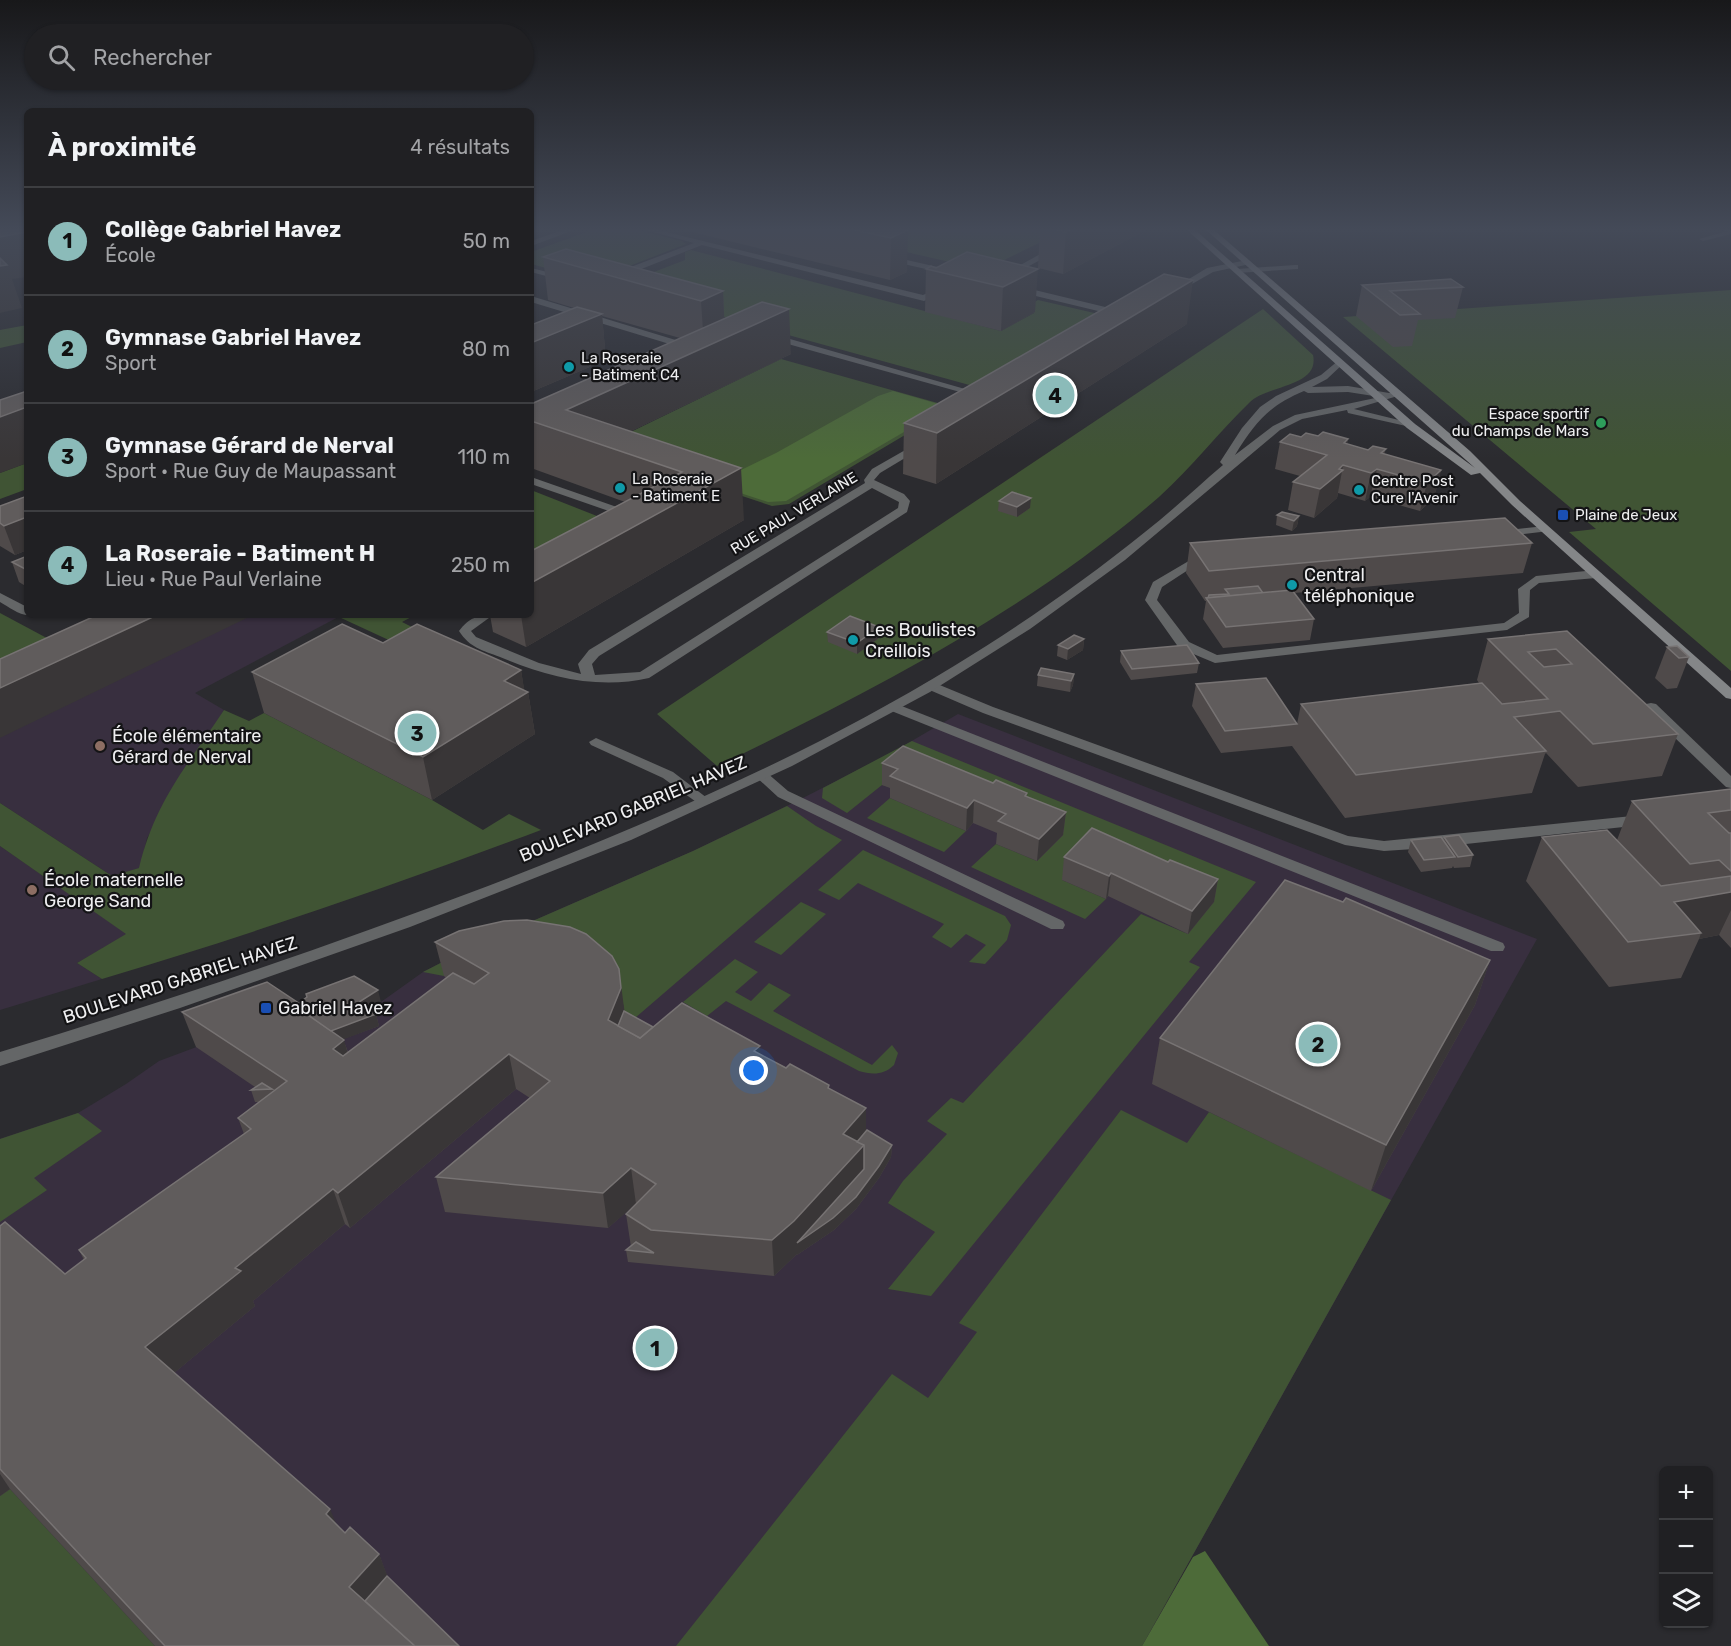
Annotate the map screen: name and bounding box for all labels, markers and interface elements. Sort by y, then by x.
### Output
search box [24,24,534,90]
icon: search [45,41,78,74]
text: Rechercher [93,44,212,71]
text: À proximité [48,132,197,163]
text: 4 résultats [410,135,510,159]
text: Collège Gabriel Havez [105,216,341,243]
text: 1 [63,229,72,253]
text: 50 m [463,229,510,253]
text: École [105,243,156,267]
text: Gymnase Gabriel Havez [105,324,361,351]
text: 2 [61,337,74,361]
text: 80 m [462,337,510,361]
place label: La Roseraie - Batiment C4 [581,349,679,384]
text: Sport [105,351,156,375]
marker: La Roseraie - Batiment C4 [562,360,576,374]
pin: 4 [1036,372,1074,418]
place label: Espace sportif du Champs de Mars [1452,405,1589,440]
marker: Espace sportif du Champs de Mars [1594,416,1608,430]
text: Gymnase Gérard de Nerval [105,432,394,459]
text: 3 [61,445,74,469]
text: 110 m [458,445,510,469]
text: Sport · Rue Guy de Maupassant [105,459,396,483]
street label: RUE PAUL VERLAINE [727,468,861,558]
place label: La Roseraie - Batiment E [632,470,720,505]
place label: Centre Post Cure l'Avenir [1371,472,1458,507]
marker: La Roseraie - Batiment E [613,481,627,495]
marker: Centre Post Cure l'Avenir [1352,483,1366,497]
place label: Plaine de Jeux [1575,506,1677,524]
marker: Plaine de Jeux [1556,508,1570,522]
text: La Roseraie - Batiment H [105,540,375,567]
text: 4 [61,553,74,577]
text: 250 m [451,553,510,577]
place label: Central téléphonique [1304,564,1415,607]
text: Lieu · Rue Paul Verlaine [105,567,322,591]
marker: Central téléphonique [1285,578,1299,592]
place label: Les Boulistes Creillois [865,619,976,662]
marker: Les Boulistes Creillois [846,633,860,647]
pin: 3 [398,710,436,756]
place label: École élémentaire Gérard de Nerval [112,725,261,768]
marker: École élémentaire Gérard de Nerval [93,739,107,753]
street label: BOULEVARD GABRIEL HAVEZ [516,751,750,867]
place label: École maternelle George Sand [44,869,184,912]
marker: École maternelle George Sand [25,883,39,897]
street label: BOULEVARD GABRIEL HAVEZ [60,932,300,1028]
place label: Gabriel Havez [278,997,392,1019]
marker: Gabriel Havez [259,1001,273,1015]
pin: 2 [1298,1022,1338,1066]
your location [739,1056,768,1085]
pin: 1 [636,1326,674,1370]
map controls [1659,1466,1713,1628]
button: + [1659,1466,1713,1520]
button: − [1659,1520,1713,1574]
button: layers [1659,1574,1713,1628]

